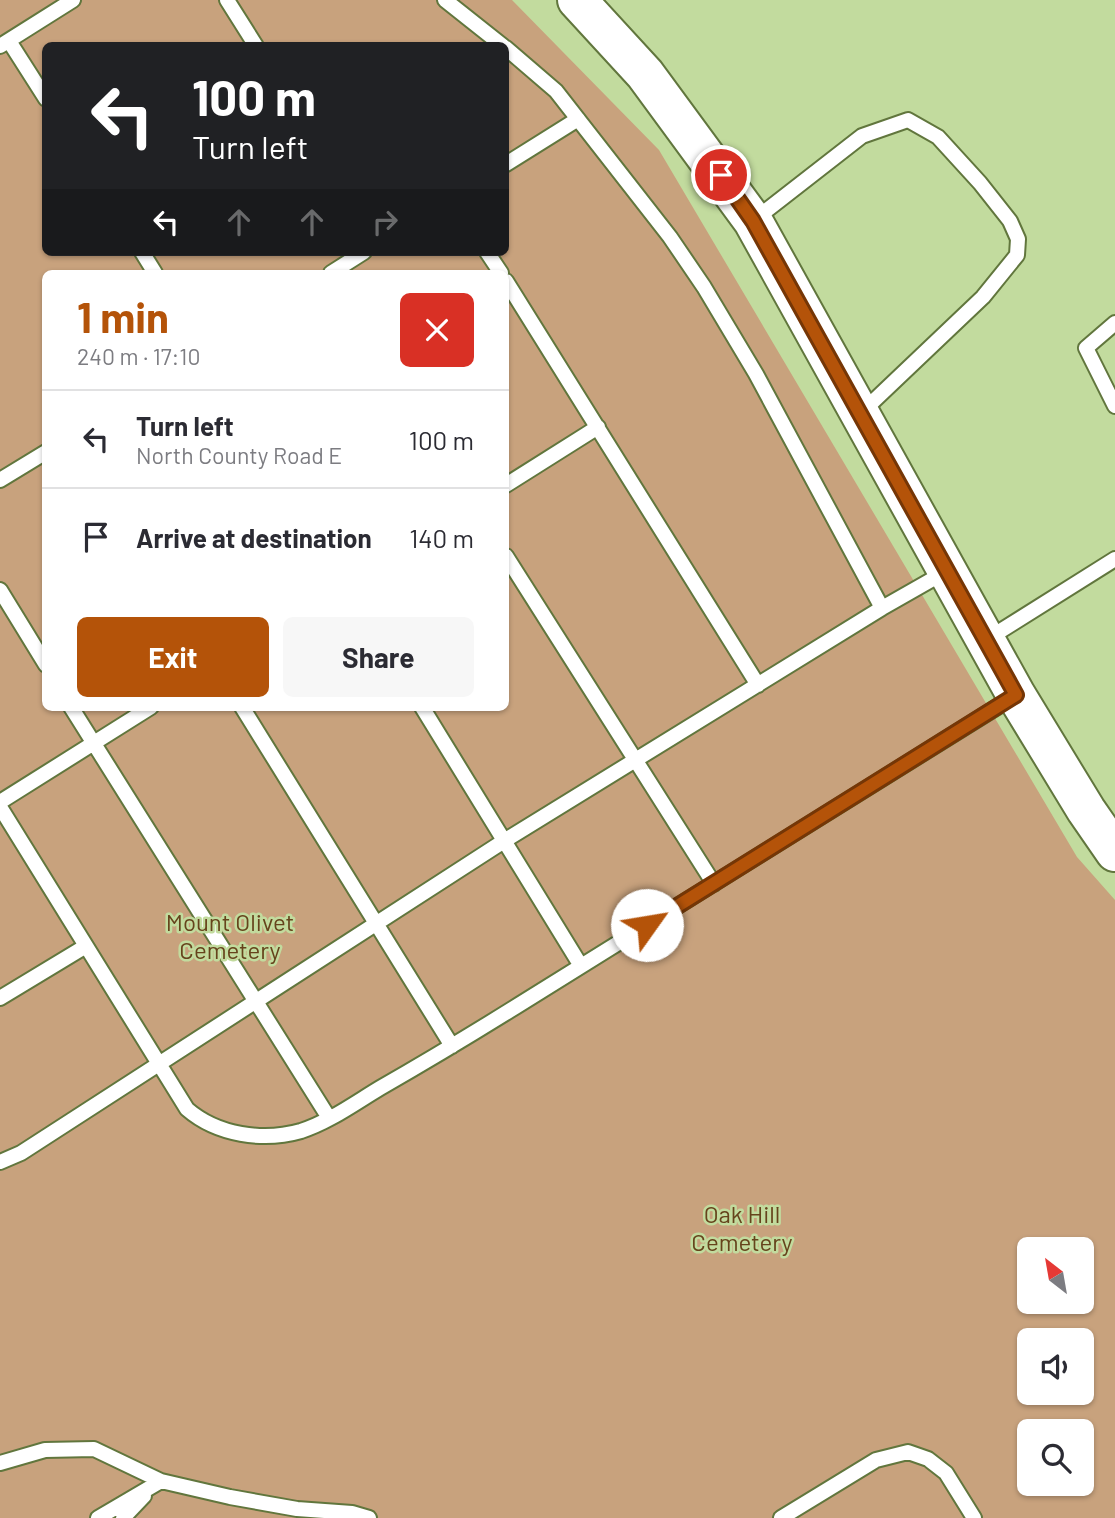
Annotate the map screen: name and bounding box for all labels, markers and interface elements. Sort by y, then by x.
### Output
text: 100 m [192,67,316,126]
icon: left [77,70,168,161]
text: Turn left [192,127,309,165]
pin [691,145,751,205]
icon: arrive [702,156,740,194]
icon: left [147,203,185,241]
icon: ahead [220,203,258,241]
icon: ahead [293,203,331,241]
icon: right [366,203,404,241]
text: 1 min [77,291,169,341]
button: close [400,293,474,367]
text: 240 m · 17:10 [77,342,200,370]
text: Turn left [136,410,234,441]
icon: left [77,420,115,458]
text: 100 m [409,424,474,455]
text: North County Road E [136,441,342,469]
icon: arrive [77,518,115,556]
text: Arrive at destination [136,522,372,553]
text: 140 m [409,522,474,553]
button: Exit [77,617,269,697]
button: Share [283,617,474,697]
position arrow [610,888,684,962]
park label: Mount Olivet Cemetery [166,907,294,964]
park label: Oak Hill Cemetery [691,1199,793,1256]
north arrow [1017,1237,1094,1314]
map controls [1017,1237,1094,1496]
button: sound [1017,1328,1094,1405]
button: search [1017,1419,1094,1496]

